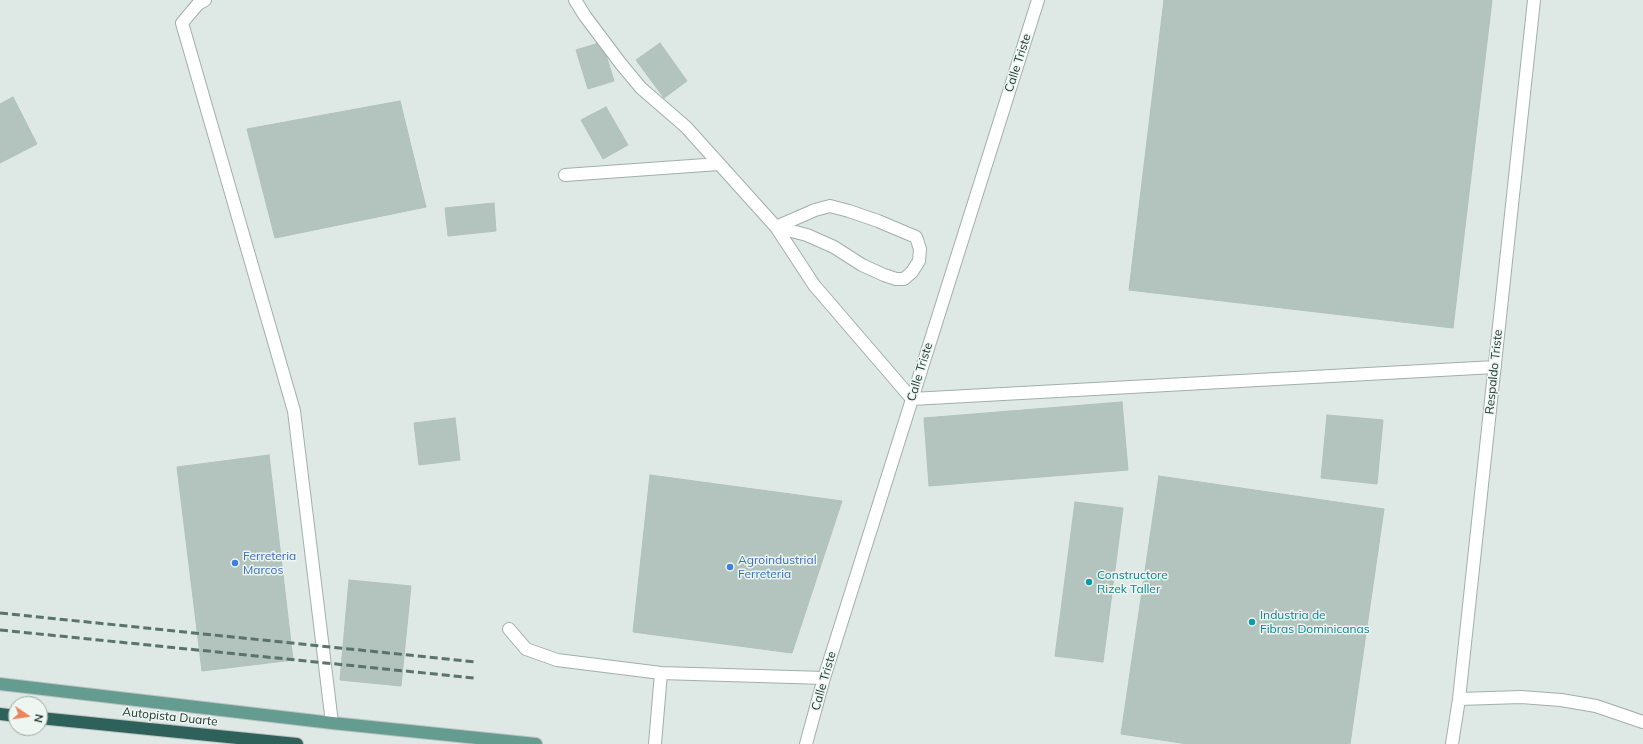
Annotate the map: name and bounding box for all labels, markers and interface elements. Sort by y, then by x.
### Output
street label: Calle Triste [1002,32,1034,94]
street label: Respaldo Triste [1482,329,1506,415]
street label: Calle Triste [904,341,936,403]
place label: Ferreteria Marcos [243,549,296,577]
place label: Agroindustrial Ferreteria [738,553,816,581]
marker: Ferreteria Marcos [230,558,240,568]
marker: Agroindustrial Ferreteria [725,562,735,572]
place label: Constructore Rizek Taller [1097,568,1168,596]
marker: Constructore Rizek Taller [1084,577,1094,587]
place label: Industria de Fibras Dominicanas [1260,608,1370,636]
marker: Industria de Fibras Dominicanas [1247,617,1257,627]
street label: Calle Triste [809,650,839,712]
north arrow [8,696,48,736]
street label: Autopista Duarte [122,705,218,729]
text: N [31,713,46,724]

